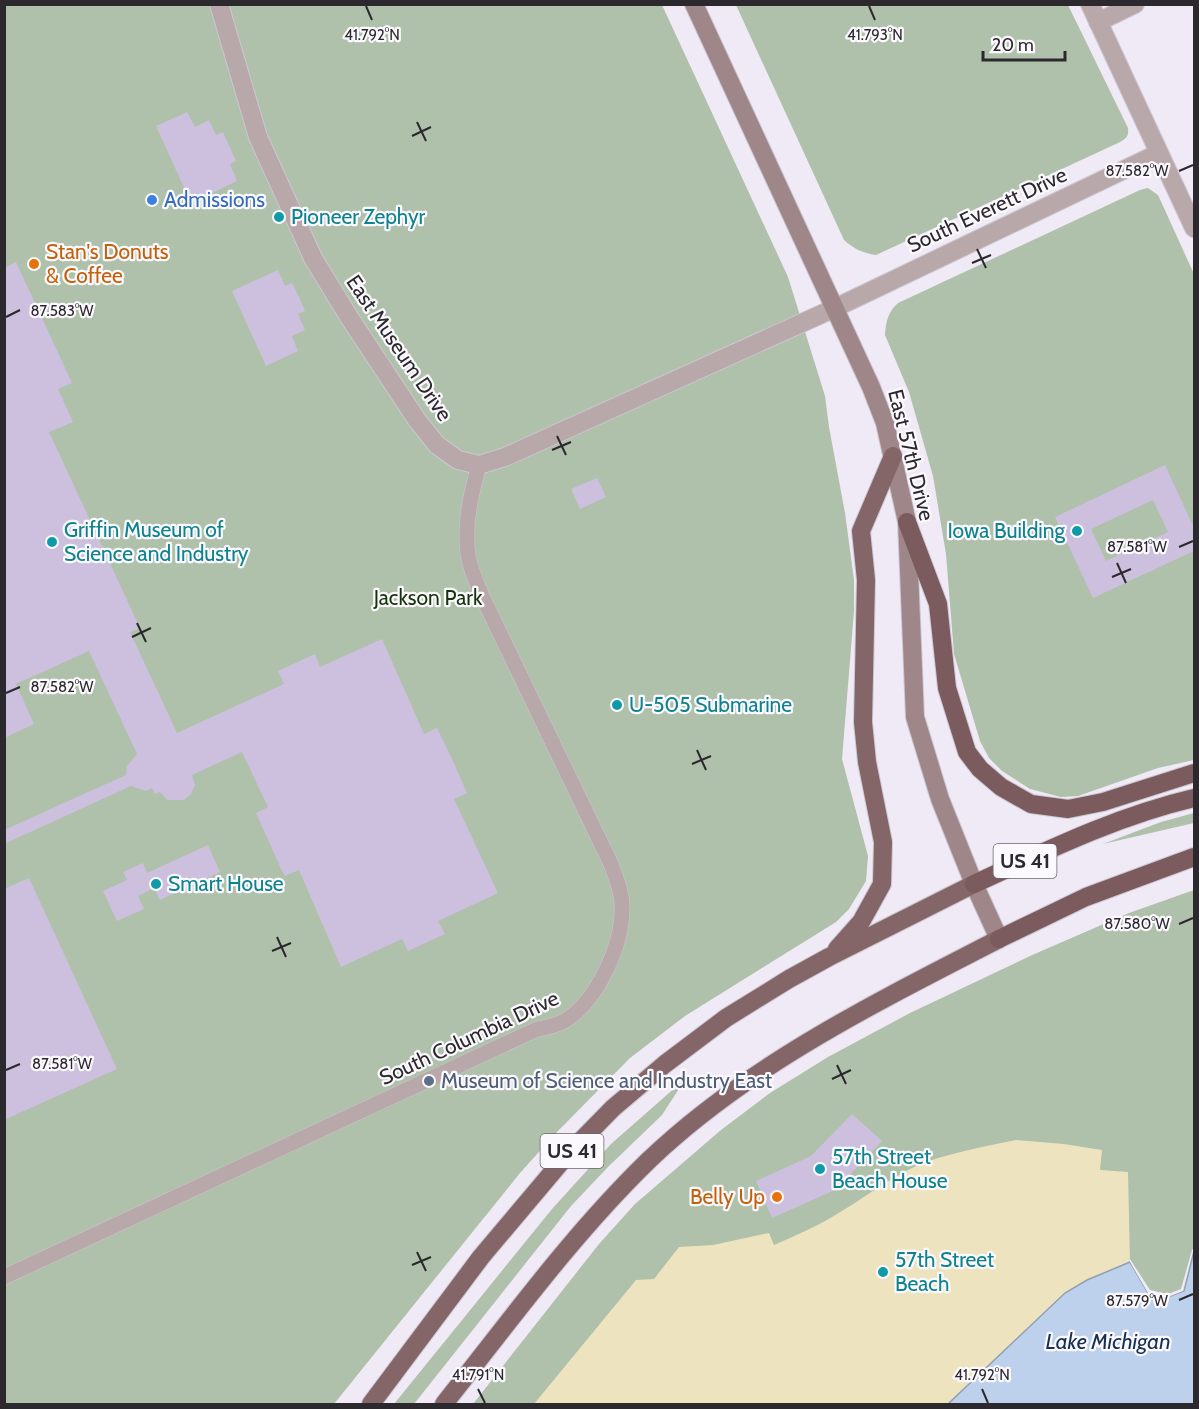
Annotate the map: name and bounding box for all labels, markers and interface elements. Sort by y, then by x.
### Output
scale bar [983,24,1066,62]
text: 41.792°N [344,26,400,44]
text: 41.793°N [847,26,903,44]
text: 20 m [992,34,1034,56]
street label: South Everett Drive [903,161,1071,257]
text: 87.582°W [1106,162,1169,180]
place label: Admissions [164,187,265,212]
marker: Admissions [145,193,159,207]
place label: Pioneer Zephyr [291,204,426,229]
marker: Pioneer Zephyr [272,210,286,224]
place label: Stan's Donuts & Coffee [46,239,169,288]
marker: Stan's Donuts & Coffee [27,257,41,271]
street label: East Museum Drive [341,270,458,426]
text: 87.583°W [30,302,94,320]
street label: East 57th Drive [883,387,940,523]
place label: Griffin Museum of Science and Industry [64,517,249,566]
place label: Iowa Building [948,518,1066,543]
marker: Iowa Building [1070,524,1084,538]
marker: Griffin Museum of Science and Industry [45,535,59,549]
text: 87.581°W [1107,538,1168,556]
park label: Jackson Park [373,585,483,610]
text: 87.582°W [31,678,94,696]
place label: U-505 Submarine [629,692,792,717]
marker: U-505 Submarine [610,698,624,712]
road number: US 41 [994,844,1056,878]
place label: Smart House [168,871,284,896]
marker: Smart House [149,877,163,891]
text: 87.580°W [1104,915,1171,933]
street label: South Columbia Drive [375,985,562,1090]
text: 87.581°W [32,1055,93,1073]
place label: Museum of Science and Industry East [441,1068,772,1093]
marker: Museum of Science and Industry East [422,1074,436,1088]
road number: US 41 [540,1134,604,1168]
place label: 57th Street Beach House [832,1144,948,1193]
marker: 57th Street Beach House [813,1162,827,1176]
place label: Belly Up [690,1184,765,1209]
marker: Belly Up [770,1190,784,1204]
place label: 57th Street Beach [895,1247,994,1296]
marker: 57th Street Beach [876,1265,890,1279]
text: 87.579°W [1106,1292,1169,1310]
water label: Lake Michigan [1045,1328,1171,1355]
text: 41.791°N [452,1366,504,1384]
text: 41.792°N [954,1366,1010,1384]

